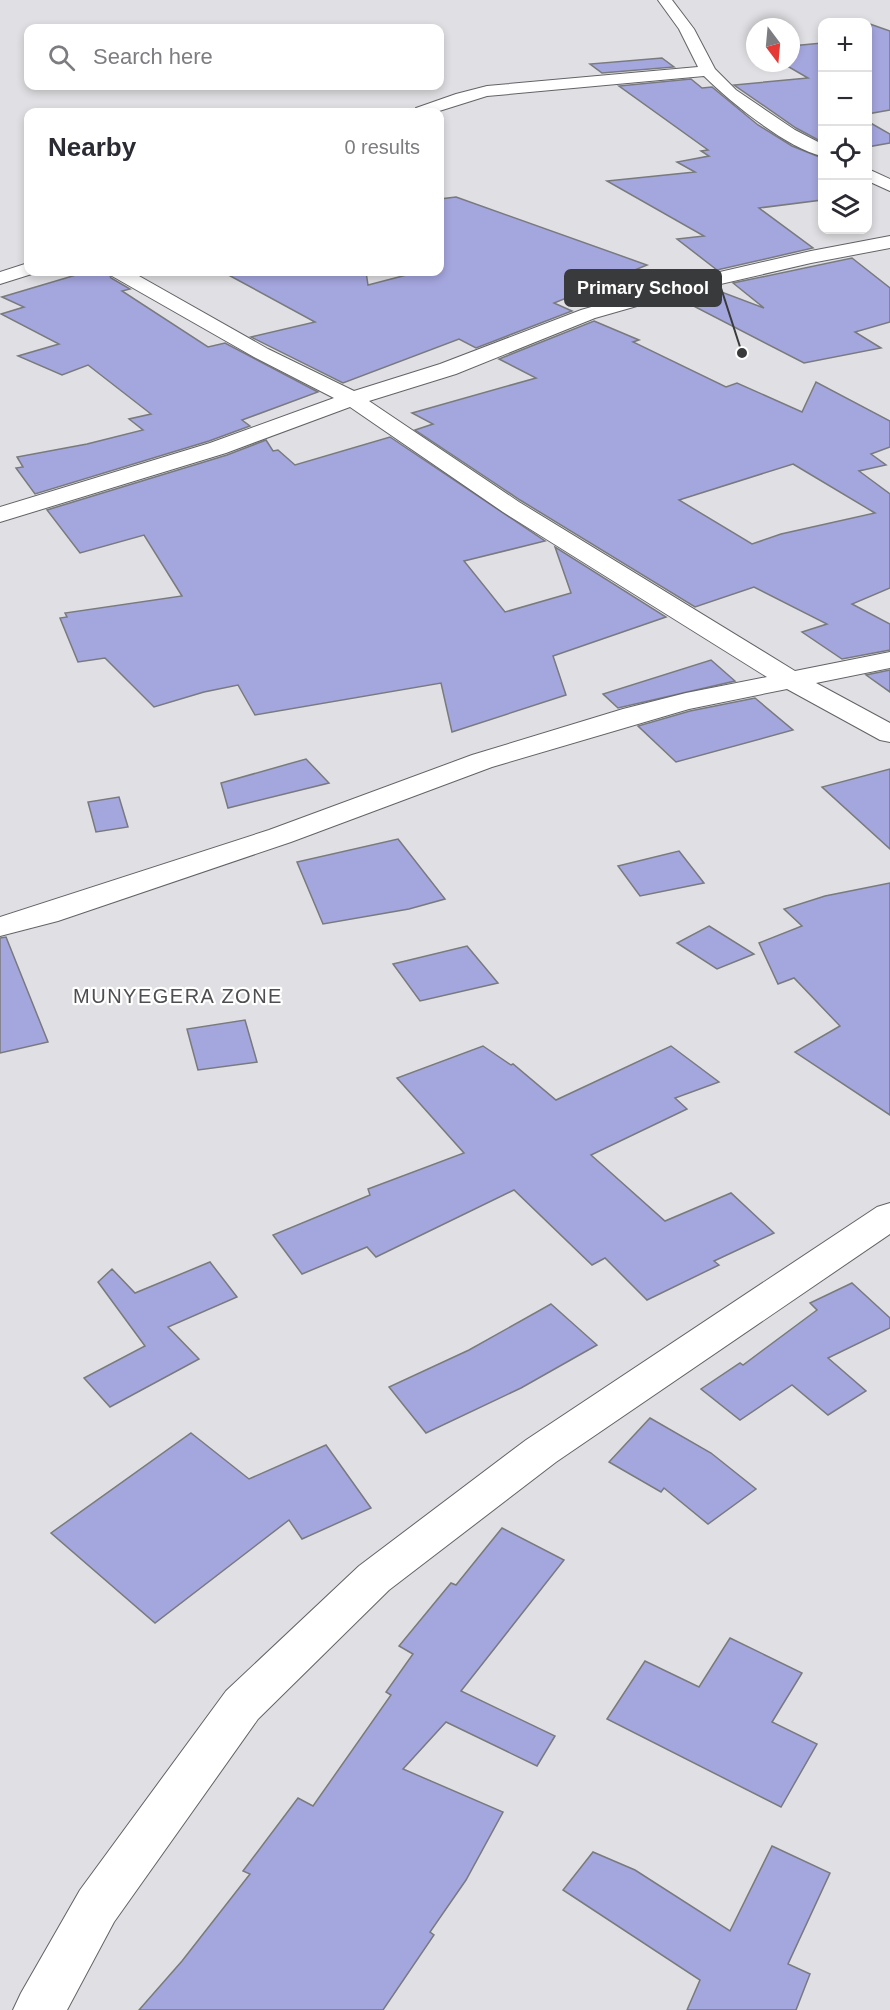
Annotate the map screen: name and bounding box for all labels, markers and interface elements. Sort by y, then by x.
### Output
north arrow [746,18,800,72]
map controls [818,18,872,234]
button: + [818,18,872,72]
search box [24,24,444,90]
icon: search [45,41,78,74]
text: Search here [93,44,213,69]
button: − [818,72,872,126]
button: locate [818,126,872,180]
text: Nearby [48,132,136,162]
text: 0 results [344,136,420,158]
button: layers [818,180,872,234]
callout: Primary School [565,270,721,306]
text: Primary School [577,278,709,298]
district label: MUNYEGERA ZONE [73,985,283,1007]

